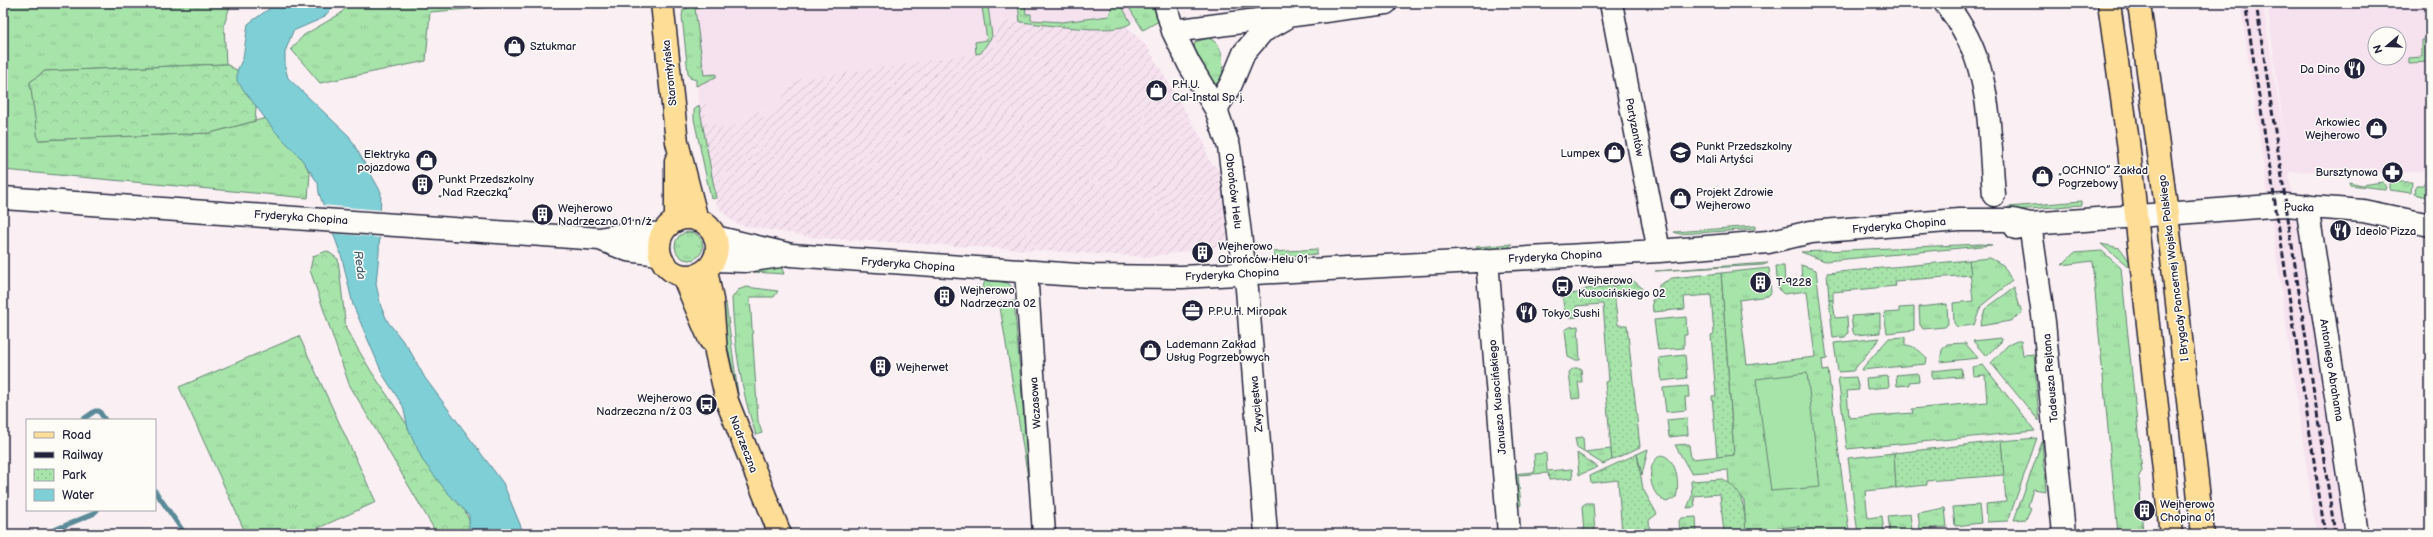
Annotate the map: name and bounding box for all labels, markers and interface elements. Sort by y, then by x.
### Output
north arrow [2367,26,2407,66]
shop icon: Sztukmar [502,33,528,59]
street label: Staromłyńska [660,39,679,107]
place label: Sztukmar [530,40,577,53]
text: N [2371,43,2386,55]
restaurant icon: Da Dino [2342,56,2368,82]
place label: Da Dino [2300,63,2340,76]
shop icon: P.H.U. Cal-Instal Sp. j. [1144,77,1170,103]
place label: P.H.U. Cal-Instal Sp. j. [1172,78,1245,104]
street label: Partyzantów [1622,97,1647,158]
shop icon: Arkowiec Wejherowo [2363,115,2389,141]
place label: Arkowiec Wejherowo [2305,116,2360,142]
school or university icon: Punkt Przedszkolny Mali Artyści [1668,139,1694,165]
shop icon: Lumpex [1602,140,1628,166]
place label: Punkt Przedszkolny Mali Artyści [1696,140,1792,166]
shop icon: Elektryka pojazdowa [413,147,439,173]
place label: Lumpex [1561,147,1600,160]
place label: Elektryka pojazdowa [358,148,410,174]
street label: Obrońców Helu [1222,153,1245,230]
pharmacy icon: Bursztynowa [2380,159,2406,185]
shop icon: „OCHNIO” Zakład Pogrzebowy [2030,163,2056,189]
place label: „OCHNIO” Zakład Pogrzebowy [2058,164,2148,190]
place label: Bursztynowa [2315,166,2378,179]
building icon: Punkt Przedszkolny „Nad Rzeczką” [410,172,436,198]
place label: Punkt Przedszkolny „Nad Rzeczką” [438,173,534,199]
street label: I Brygady Pancernej Wojska Polskiego [2156,174,2191,362]
shop icon: Projekt Zdrowie Wejherowo [1667,185,1693,211]
place label: Projekt Zdrowie Wejherowo [1696,186,1774,212]
street label: Pucka [2284,200,2314,215]
building icon: Wejherowo Nadrzeczna 01 n/ż [530,201,556,227]
place label: Wejherowo Nadrzeczna 01 n/ż [558,202,652,228]
street label: Fryderyka Chopina [254,208,348,227]
street label: Fryderyka Chopina [1852,215,1946,236]
restaurant icon: Ideolo Pizza [2328,218,2354,244]
place label: Ideolo Pizza [2356,225,2416,238]
building icon: Wejherowo Obrońców Helu 01 [1189,239,1215,265]
place label: Wejherowo Obrońców Helu 01 [1218,240,1308,266]
street label: Fryderyka Chopina [1508,248,1602,265]
water label: Reda [350,250,369,281]
street label: Fryderyka Chopina [861,255,955,274]
street label: Fryderyka Chopina [1185,266,1279,283]
building icon: T-9228 [1747,269,1773,295]
bus stop icon: Wejherowo Kusocińskiego 02 [1550,273,1576,299]
place label: Wejherowo Kusocińskiego 02 [1578,274,1666,300]
place label: T-9228 [1776,276,1812,289]
building icon: Wejherowo Nadrzeczna 02 [931,283,957,309]
place label: Wejherowo Nadrzeczna 02 [960,284,1037,310]
office icon: P.P.U.H. Miropak [1179,298,1205,324]
restaurant icon: Tokyo Sushi [1513,300,1539,326]
place label: P.P.U.H. Miropak [1208,305,1287,318]
place label: Tokyo Sushi [1542,307,1600,320]
street label: Antoniego Abrahama [2317,318,2346,422]
street label: Tadeusza Rejtana [2040,333,2061,423]
shop icon: Lademann Zakład Usług Pogrzebowych [1138,337,1164,363]
place label: Lademann Zakład Usług Pogrzebowych [1166,338,1270,364]
street label: Janusza Kusocińskiego [1486,339,1509,455]
building icon: Wejherwet [868,354,894,380]
place label: Wejherwet [896,361,949,374]
street label: Zwycięstwa [1248,375,1266,434]
street label: Wczasowa [1027,377,1044,429]
bus stop icon: Wejherowo Nadrzeczna n/ż 03 [694,391,720,417]
place label: Wejherowo Nadrzeczna n/ż 03 [596,392,692,418]
street label: Nadrzeczna [727,414,760,475]
legend [26,419,156,511]
text: Road [62,428,91,443]
text: Railway [62,448,104,463]
text: Park [62,468,86,483]
text: Water [62,488,94,503]
building icon: Wejherowo Chopina 01 [2132,497,2158,523]
place label: Wejherowo Chopina 01 [2160,498,2215,524]

